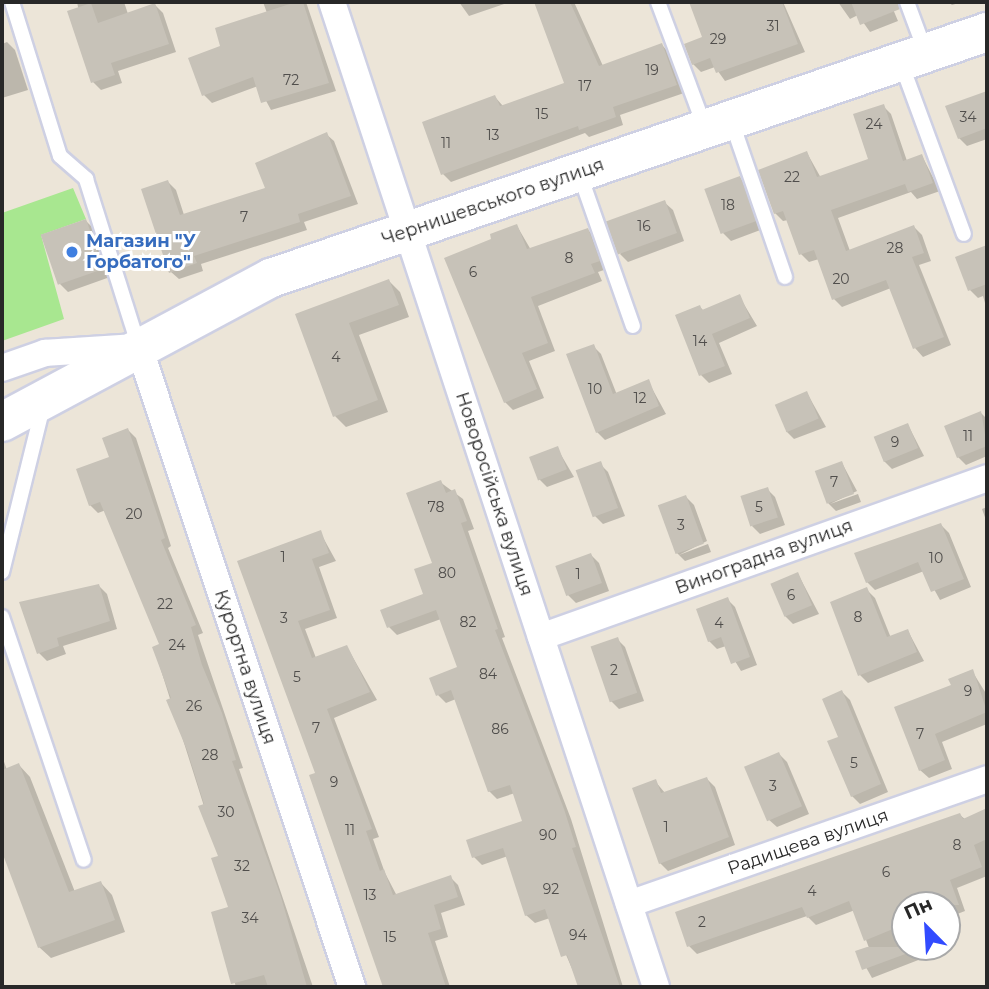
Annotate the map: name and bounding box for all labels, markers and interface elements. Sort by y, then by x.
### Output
house number: 31 [767,18,779,34]
house number: 29 [710,31,726,47]
house number: 19 [645,62,659,78]
house number: 72 [283,72,299,88]
house number: 17 [578,78,592,94]
house number: 15 [536,106,548,122]
house number: 34 [959,109,977,125]
house number: 24 [866,116,882,132]
house number: 13 [487,127,499,143]
house number: 11 [441,135,451,151]
street label: Чернишевського вулиця [379,154,607,250]
house number: 22 [784,169,800,185]
house number: 18 [721,197,735,213]
house number: 7 [240,209,248,225]
house number: 16 [637,218,651,234]
place label: Магазин "У Горбатого" [86,231,196,274]
house number: 28 [887,240,903,256]
marker: Магазин "У Горбатого" [64,244,80,260]
house number: 8 [565,250,573,266]
house number: 6 [469,264,477,280]
house number: 20 [832,271,850,287]
house number: 14 [693,333,707,349]
house number: 4 [331,349,341,365]
house number: 10 [588,381,602,397]
street label: Новоросійська вулиця [451,389,537,599]
house number: 12 [633,390,647,406]
house number: 11 [963,428,973,444]
house number: 9 [891,434,899,450]
house number: 7 [830,474,838,490]
house number: 78 [428,499,444,515]
house number: 5 [755,499,763,515]
house number: 20 [125,506,143,522]
street label: Виноградна вулиця [672,515,856,599]
house number: 3 [677,517,685,533]
house number: 1 [280,549,286,565]
house number: 10 [929,550,943,566]
house number: 80 [438,565,456,581]
house number: 1 [575,566,581,582]
street label: Курортна вулиця [210,587,280,747]
house number: 6 [787,587,795,603]
house number: 22 [157,596,173,612]
house number: 8 [854,609,862,625]
house number: 3 [280,610,288,626]
house number: 82 [460,614,476,630]
house number: 4 [714,615,724,631]
house number: 24 [169,637,185,653]
house number: 2 [610,662,618,678]
house number: 84 [479,666,497,682]
house number: 5 [293,669,301,685]
house number: 9 [964,683,972,699]
house number: 26 [186,698,202,714]
house number: 7 [312,720,320,736]
house number: 86 [491,721,509,737]
house number: 7 [916,726,924,742]
house number: 28 [202,747,218,763]
house number: 5 [850,755,858,771]
house number: 9 [330,774,338,790]
house number: 3 [769,778,777,794]
house number: 30 [217,804,235,820]
street label: Радищева вулиця [725,804,891,880]
house number: 1 [663,819,669,835]
house number: 11 [345,822,355,838]
house number: 90 [539,827,557,843]
house number: 8 [953,837,961,853]
house number: 32 [234,858,250,874]
house number: 6 [882,864,890,880]
house number: 92 [543,881,559,897]
house number: 4 [807,883,817,899]
house number: 13 [364,887,376,903]
north arrow [891,891,961,961]
text: Пн [900,892,936,925]
house number: 34 [241,910,259,926]
house number: 2 [698,914,706,930]
house number: 94 [569,927,587,943]
house number: 15 [384,929,396,945]

